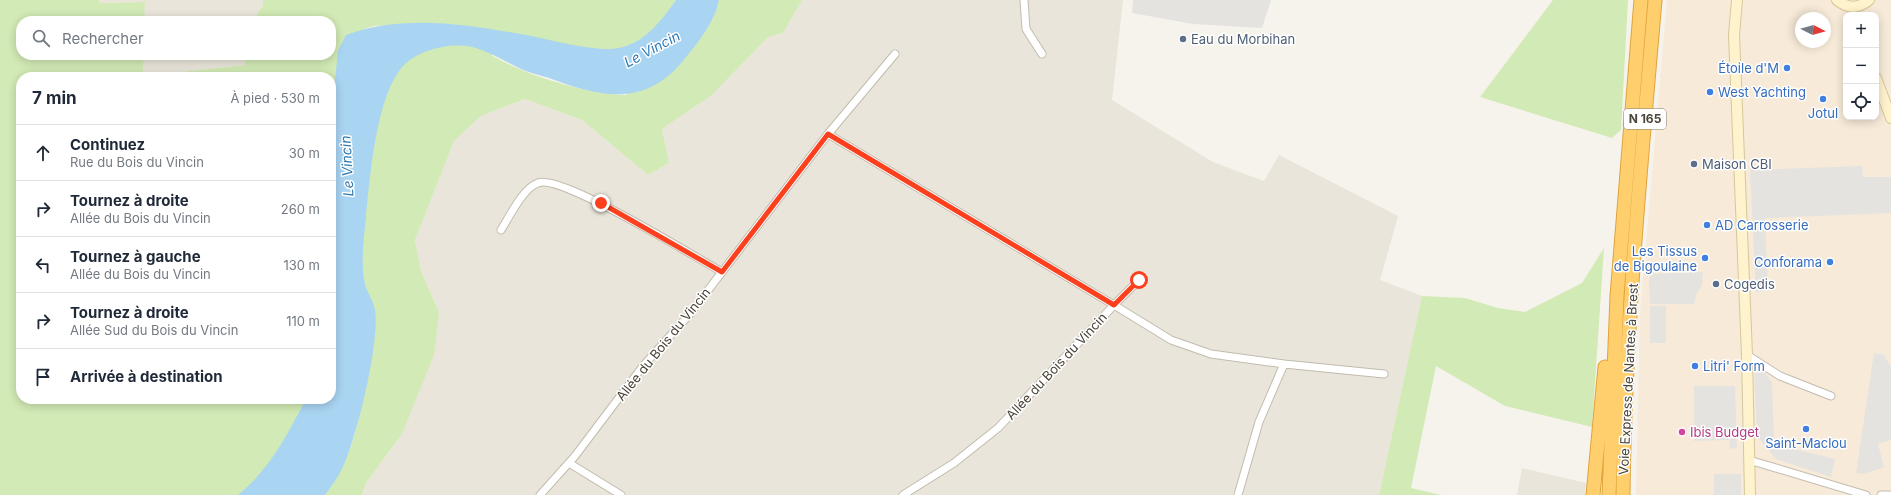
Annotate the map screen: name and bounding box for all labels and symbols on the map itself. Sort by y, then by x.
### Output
north arrow [1795,12,1831,48]
water label: Le Vincin [621,27,683,70]
place label: Eau du Morbihan [1191,31,1295,47]
marker: Eau du Morbihan [1178,34,1188,44]
place label: Étoile d'M [1718,60,1779,76]
marker: Étoile d'M [1782,63,1792,73]
place label: West Yachting [1718,84,1806,100]
marker: West Yachting [1705,87,1715,97]
marker: Jotul [1818,94,1828,104]
place label: Jotul [1808,105,1838,121]
road number: N 165 [1624,109,1666,129]
water label: Le Vincin [336,135,357,197]
place label: Maison CBI [1702,156,1772,172]
marker: Maison CBI [1689,159,1699,169]
route end [592,194,610,212]
place label: AD Carrosserie [1715,217,1809,233]
marker: AD Carrosserie [1702,220,1712,230]
place label: Les Tissus de Bigoulaine [1614,243,1697,274]
marker: Les Tissus de Bigoulaine [1700,253,1710,263]
place label: Conforama [1754,254,1822,270]
marker: Conforama [1825,257,1835,267]
route start [1130,271,1148,289]
place label: Cogedis [1724,276,1775,292]
marker: Cogedis [1711,279,1721,289]
street label: Voie Express de Nantes à Brest [1615,283,1641,475]
street label: Allée du Bois du Vincin [613,284,713,404]
street label: Allée du Bois du Vincin [1002,309,1110,423]
place label: Litri' Form [1703,358,1765,374]
marker: Litri' Form [1690,361,1700,371]
place label: Ibis Budget [1690,424,1759,440]
marker: Saint-Maclou [1801,424,1811,434]
marker: Ibis Budget [1677,427,1687,437]
place label: Saint-Maclou [1765,435,1847,451]

